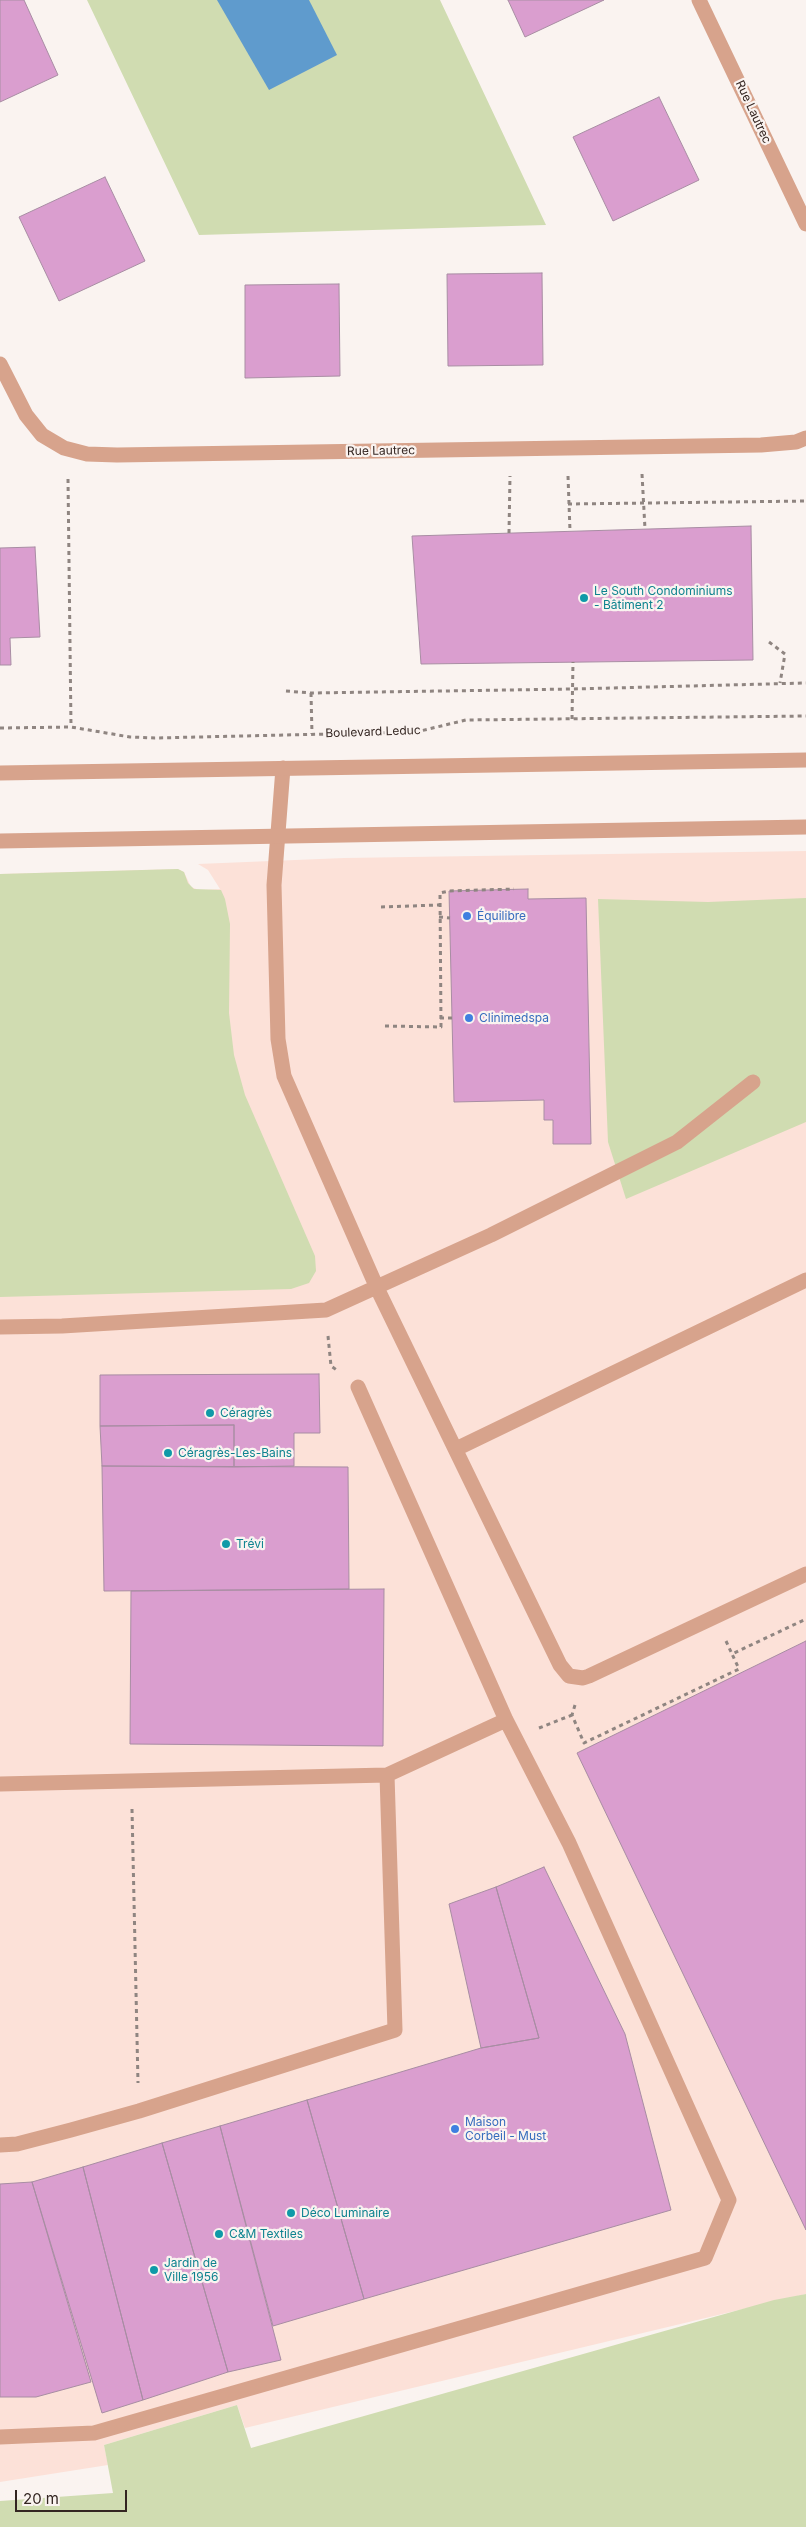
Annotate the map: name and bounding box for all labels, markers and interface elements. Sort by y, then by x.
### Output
street label: Rue Lautrec [732,78,774,146]
street label: Rue Lautrec [347,443,415,459]
place label: Le South Condominiums - Bâtiment 2 [594,584,732,612]
marker: Le South Condominiums - Bâtiment 2 [578,592,590,604]
street label: Boulevard Leduc [325,723,421,741]
place label: Équilibre [477,909,526,923]
marker: Équilibre [461,910,473,922]
place label: Clinimedspa [479,1011,549,1025]
marker: Clinimedspa [463,1012,475,1024]
place label: Céragrès [220,1406,272,1420]
marker: Céragrès [204,1407,216,1419]
place label: Céragrès-Les-Bains [178,1446,292,1460]
marker: Céragrès-Les-Bains [162,1447,174,1459]
place label: Trévi [236,1537,264,1551]
marker: Trévi [220,1538,232,1550]
place label: Maison Corbeil - Must [465,2115,546,2143]
marker: Maison Corbeil - Must [449,2123,461,2135]
place label: Déco Luminaire [301,2206,389,2220]
marker: Déco Luminaire [285,2207,297,2219]
place label: C&M Textiles [229,2227,303,2241]
marker: C&M Textiles [213,2228,225,2240]
place label: Jardin de Ville 1956 [164,2256,218,2284]
marker: Jardin de Ville 1956 [148,2264,160,2276]
scale bar [18,2480,130,2512]
text: 20 m [23,2489,59,2508]

